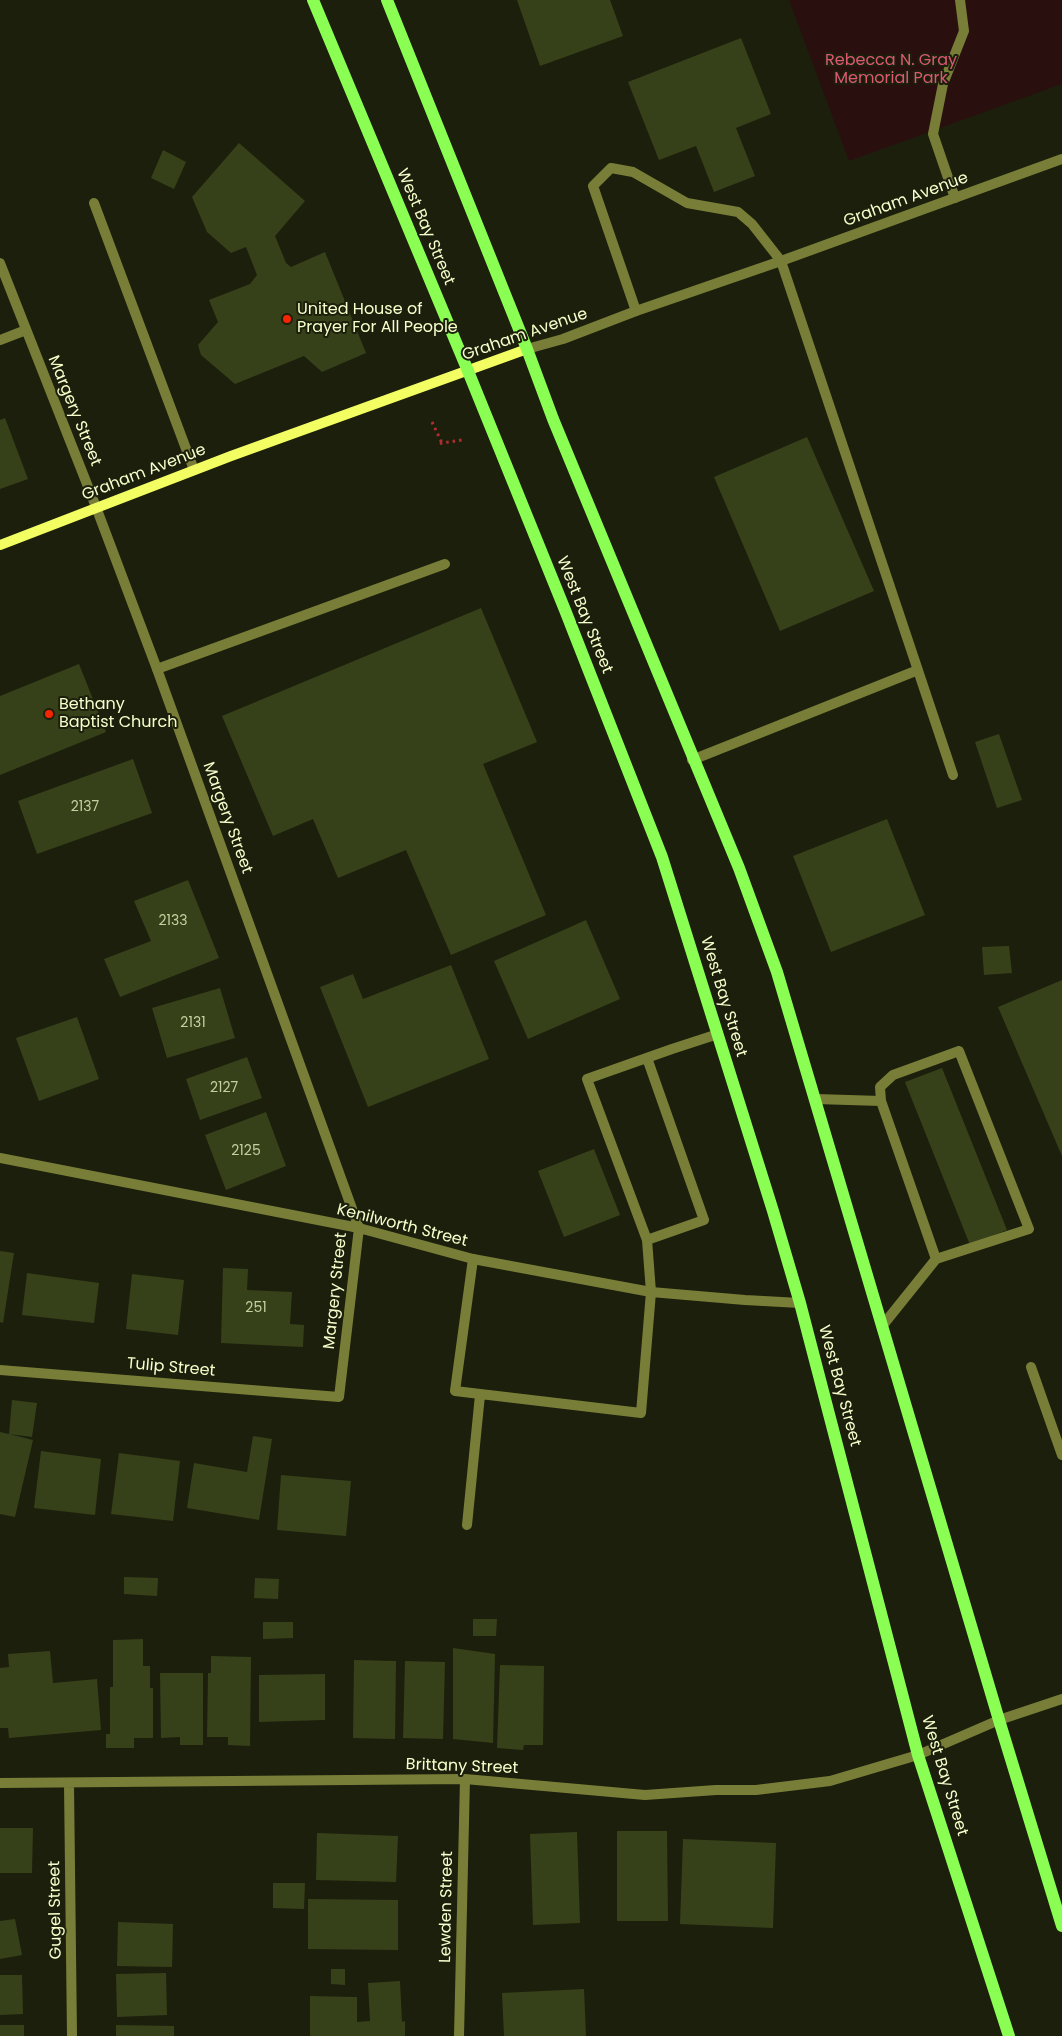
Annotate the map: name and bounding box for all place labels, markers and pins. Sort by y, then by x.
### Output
place label: United House of Prayer For All People [297,300,458,338]
marker: United House of Prayer For All People [281,313,293,325]
place label: Bethany Baptist Church [59,695,177,733]
marker: Bethany Baptist Church [43,708,55,720]

